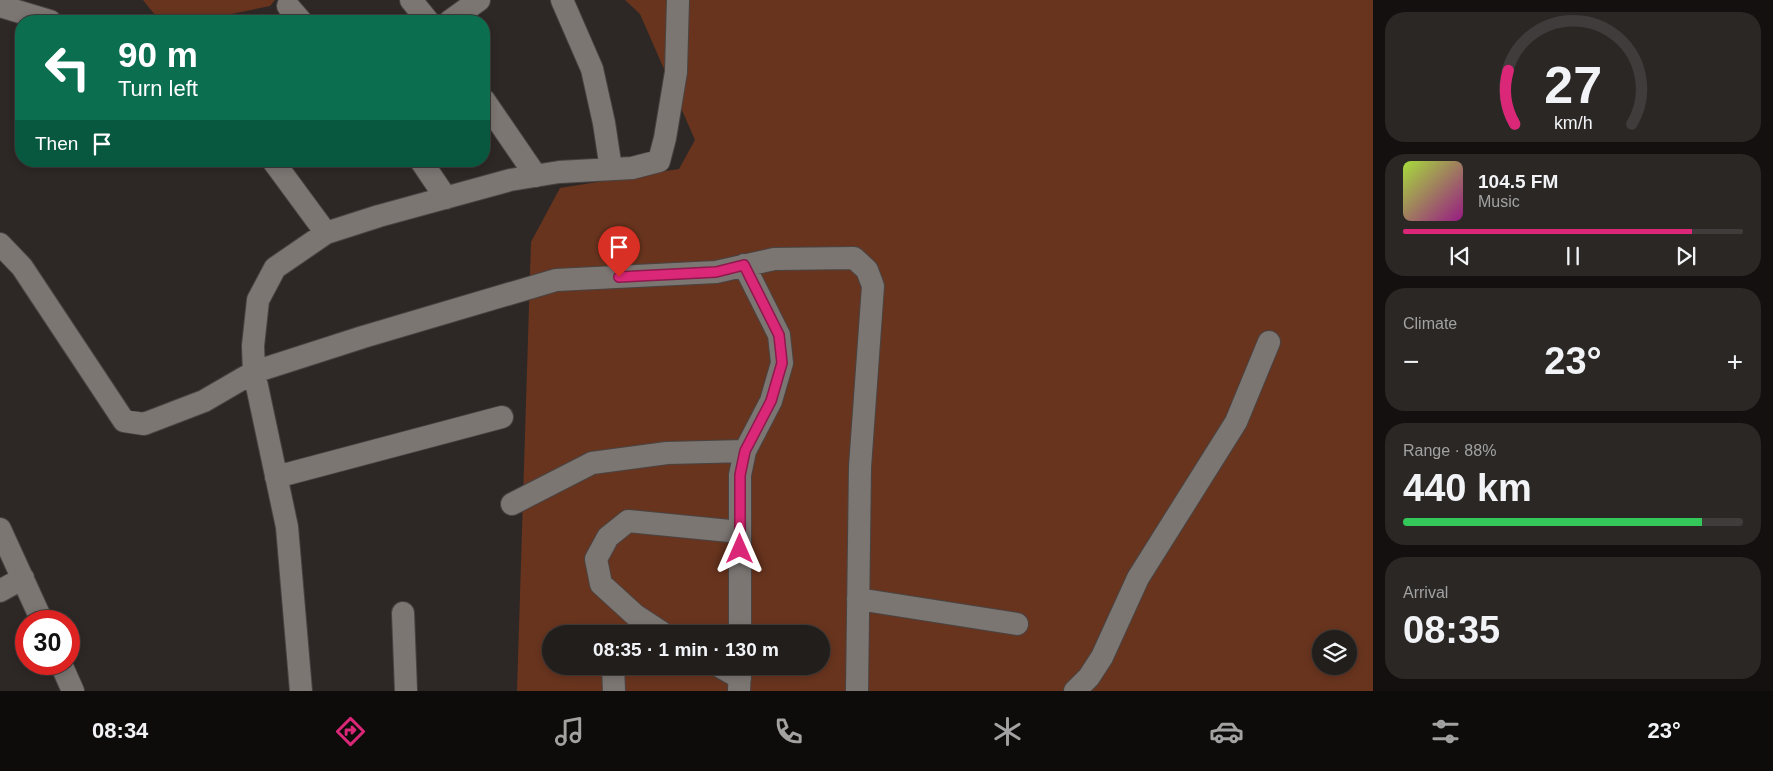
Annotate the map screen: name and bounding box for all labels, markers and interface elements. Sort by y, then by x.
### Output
icon: left [35,35,100,100]
text: 90 m [118,35,198,74]
text: 27 [1544,56,1602,114]
text: Turn left [118,76,198,101]
text: km/h [1554,113,1592,133]
icon: arrive [88,130,116,158]
text: Then [35,133,78,154]
text: 104.5 FM [1478,171,1558,192]
text: Music [1478,193,1520,210]
pin [598,226,640,277]
icon: arrive [605,233,633,261]
icon: previous [1446,242,1474,270]
icon: pause [1559,242,1587,270]
icon: next [1672,242,1700,270]
text: Climate [1403,315,1457,332]
text: 23° [1544,340,1602,382]
text: − [1403,346,1419,377]
text: + [1727,346,1743,377]
text: Range · 88% [1403,442,1496,459]
text: 440 km [1403,467,1532,509]
position arrow [713,522,765,574]
text: Arrival [1403,584,1448,601]
text: 08:35 [1403,609,1500,651]
speed limit sign: 30 [15,610,80,675]
map controls [1312,630,1357,675]
button: layers [1312,630,1357,675]
text: 08:35 · 1 min · 130 m [593,639,779,660]
icon: directions [333,714,368,749]
icon: music [552,714,587,749]
icon: phone [771,714,806,749]
icon: climate [990,714,1025,749]
icon: car [1209,714,1244,749]
icon: filters [1428,714,1463,749]
text: 08:34 [92,718,148,743]
text: 23° [1648,718,1681,743]

